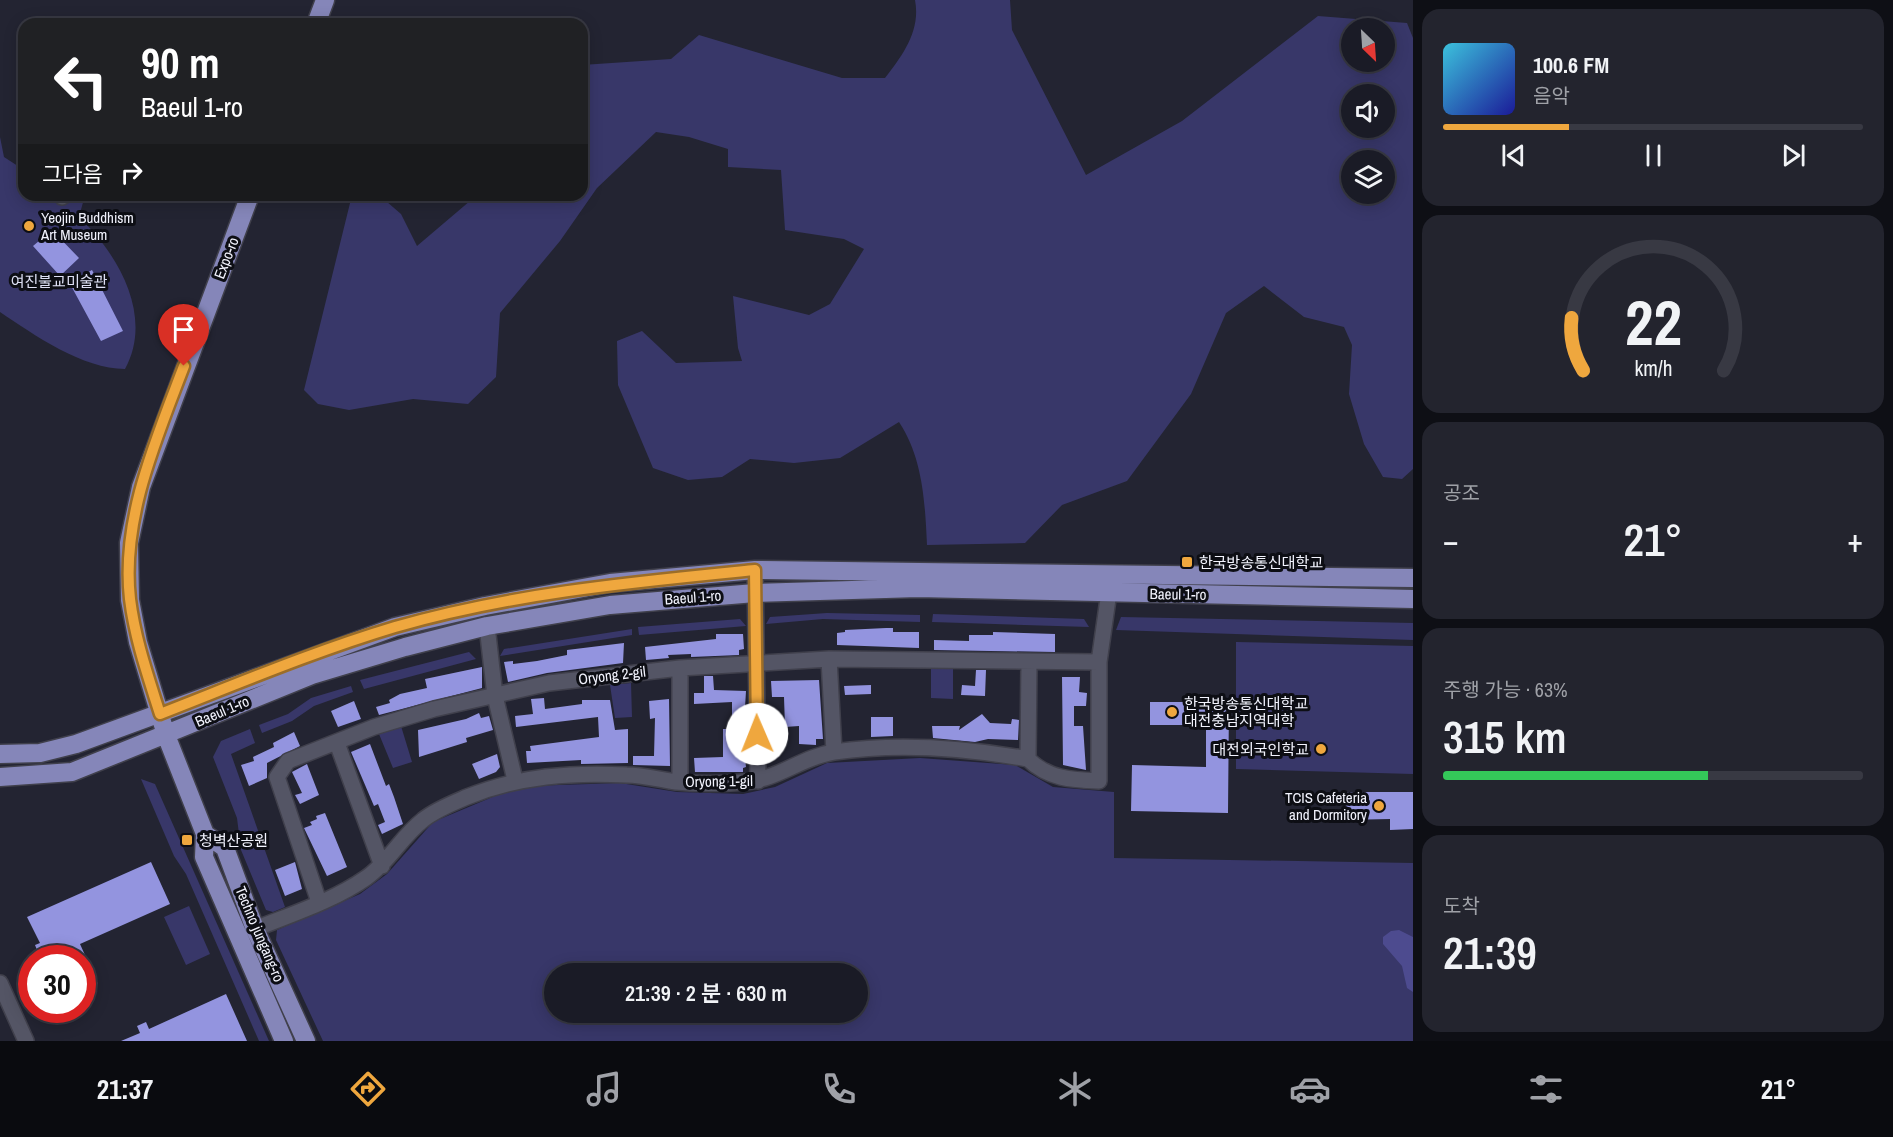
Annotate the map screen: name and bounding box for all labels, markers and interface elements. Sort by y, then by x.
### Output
north arrow [1341,18,1395,72]
map controls [1341,18,1395,204]
text: 90 m [141,35,220,91]
icon: left [42,42,120,120]
text: 100.6 FM [1533,50,1609,80]
text: 음악 [1533,82,1570,109]
button: sound [1341,84,1395,138]
text: Baeul 1-ro [141,89,243,125]
icon: previous [1497,139,1530,172]
icon: pause [1637,139,1670,172]
icon: next [1777,139,1810,172]
button: layers [1341,150,1395,204]
icon: right [115,156,148,189]
text: 그다음 [42,159,103,189]
place label: Yeojin Buddhism Art Museum [40,207,134,245]
marker: Yeojin Buddhism Art Museum [22,219,36,233]
street label: Expo-ro [208,234,244,282]
park label: 여진불교미술관 [11,271,107,292]
text: 22 [1625,280,1681,364]
pin [158,304,209,366]
icon: arrive [167,313,200,346]
text: km/h [1634,355,1672,384]
text: 공조 [1443,479,1480,506]
text: 21° [1623,509,1683,570]
text: − [1443,518,1459,562]
text: + [1847,518,1863,562]
place label: 한국방송통신대학교 [1199,552,1323,573]
marker: 한국방송통신대학교 [1180,555,1194,569]
street label: Baeul 1-ro [1149,583,1207,605]
street label: Baeul 1-ro [664,585,722,609]
street label: Oryong 2-gil [577,660,647,690]
text: 주행 가능 · 63% [1443,676,1568,703]
street label: Baeul 1-ro [192,690,252,732]
place label: 한국방송통신대학교 대전충남지역대학 [1184,693,1308,731]
position arrow [725,702,789,766]
marker: 한국방송통신대학교 대전충남지역대학 [1165,705,1179,719]
text: 315 km [1443,706,1567,767]
place label: 대전외국인학교 [1212,739,1309,760]
marker: 대전외국인학교 [1314,742,1328,756]
street label: Oryong 1-gil [685,770,753,792]
place label: TCIS Cafeteria and Dormitory [1285,787,1368,825]
marker: TCIS Cafeteria and Dormitory [1372,799,1386,813]
place label: 청벽산공원 [199,830,268,851]
marker: 청벽산공원 [180,833,194,847]
street label: Techno jungang-ro [230,883,290,985]
text: 도착 [1443,892,1480,919]
text: 21:39 [1443,922,1537,983]
speed limit sign: 30 [18,945,96,1023]
text: 21:39 · 2 분 · 630 m [625,978,787,1008]
icon: directions [347,1068,389,1110]
icon: music [583,1068,625,1110]
icon: phone [818,1068,860,1110]
icon: climate [1054,1068,1096,1110]
icon: car [1289,1068,1331,1110]
icon: filters [1525,1068,1567,1110]
text: 21:37 [97,1071,153,1107]
text: 21° [1761,1071,1796,1107]

